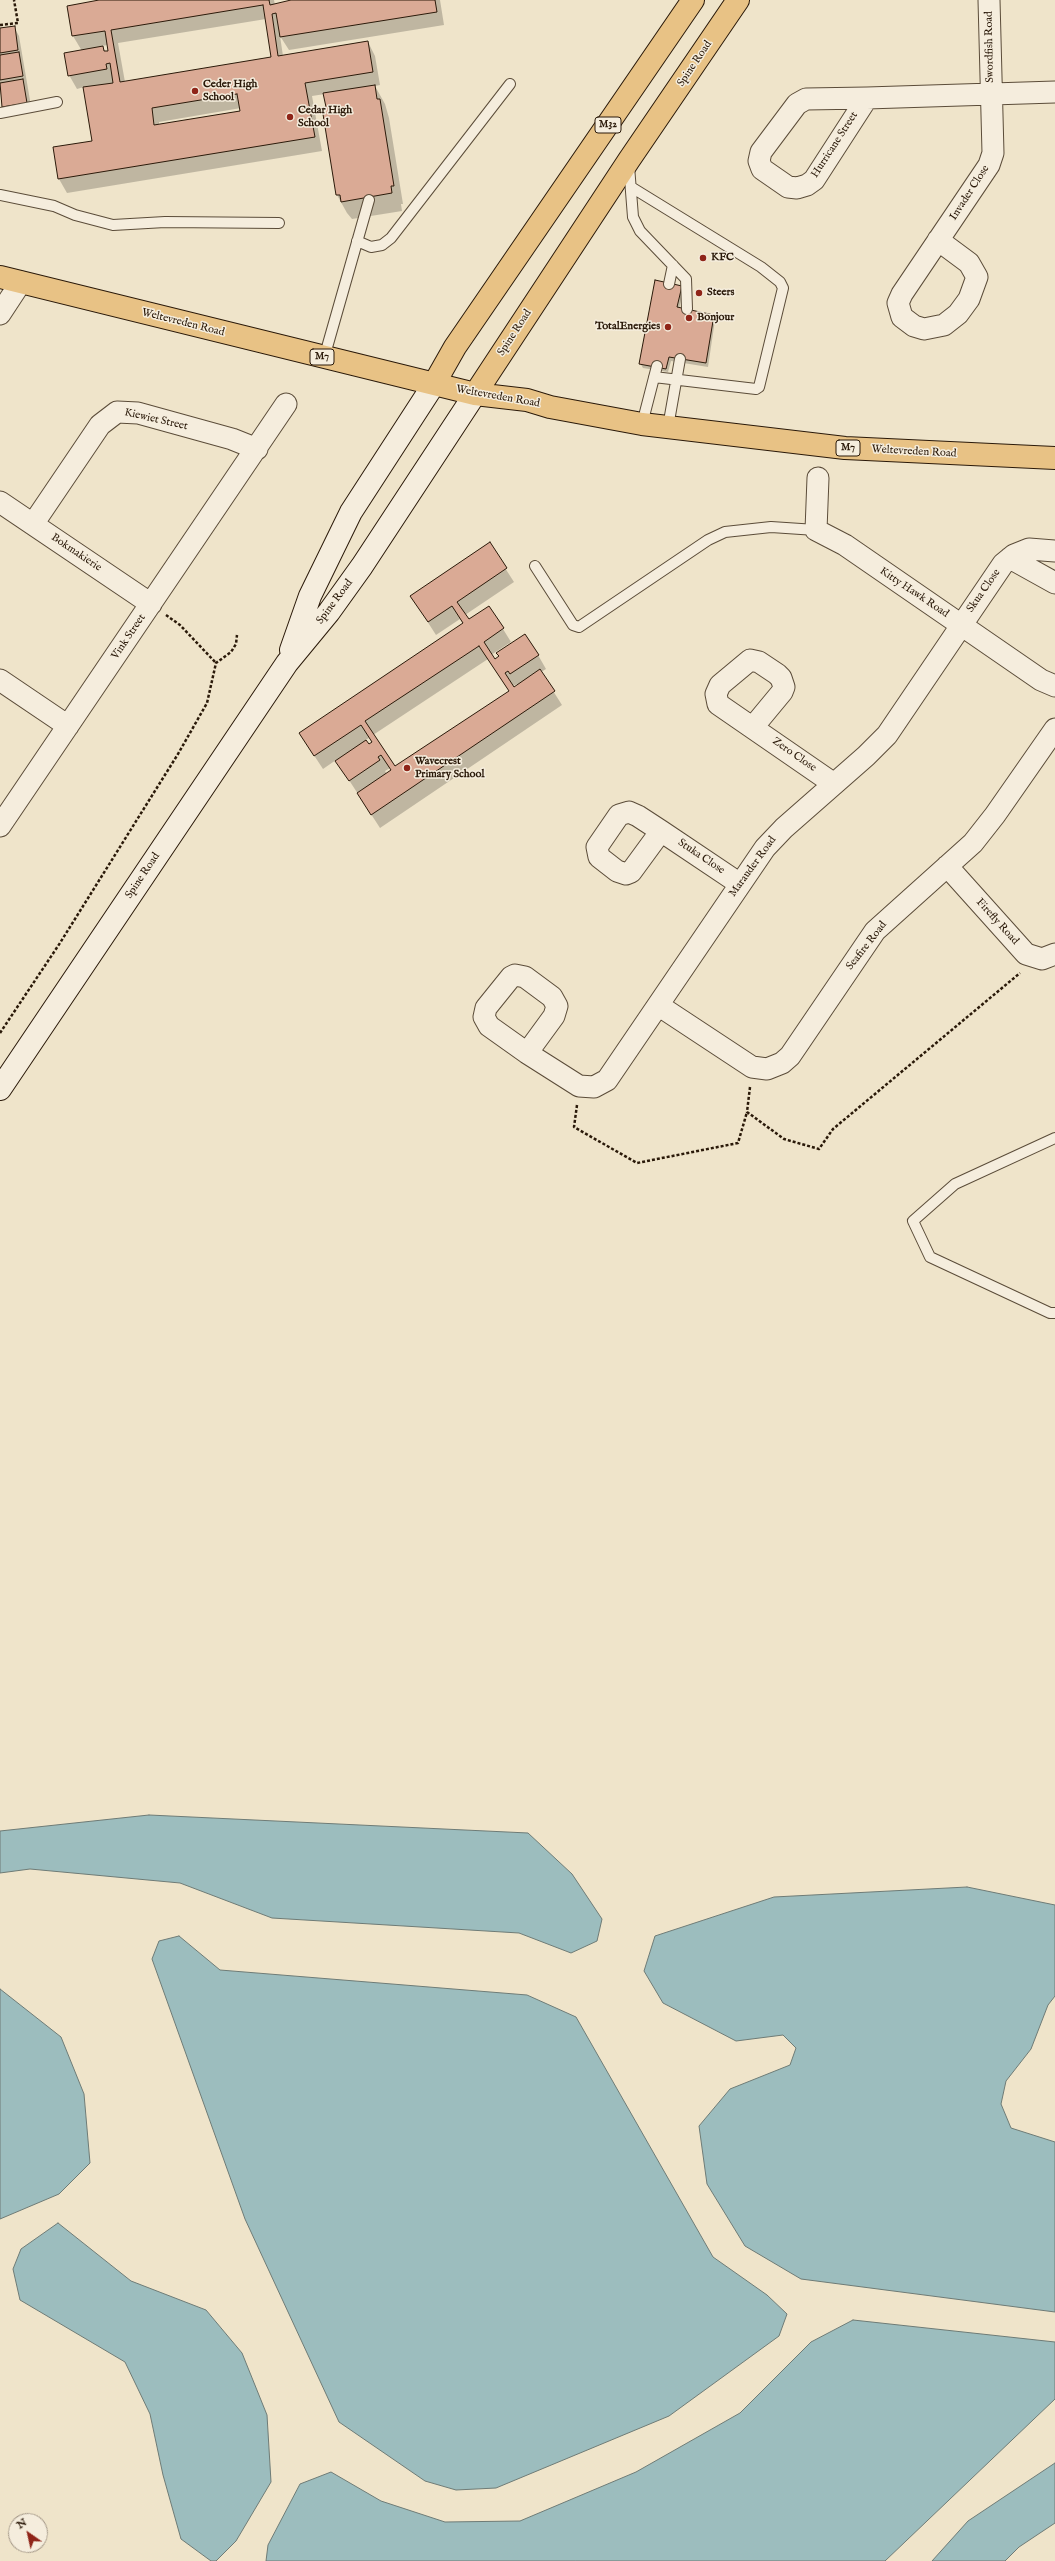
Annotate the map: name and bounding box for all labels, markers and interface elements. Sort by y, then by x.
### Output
street label: Swordfish Road [983,11,997,83]
street label: Spine Road [675,38,715,90]
place label: Ceder High School [203,78,257,104]
marker: Ceder High School [190,86,200,96]
place label: Cedar High School [298,104,352,130]
street label: Hurricane Street [809,109,861,181]
marker: Cedar High School [285,112,295,122]
road number: M32 [595,117,621,133]
street label: Invader Close [947,163,993,223]
place label: KFC [711,251,734,265]
marker: KFC [698,253,708,263]
place label: Steers [707,286,734,300]
marker: Steers [694,288,704,298]
street label: Weltevreden Road [140,306,226,340]
street label: Spine Road [495,307,535,359]
place label: Bonjour [697,311,734,325]
marker: Bonjour [684,313,694,323]
place label: TotalEnergies [595,320,660,334]
marker: TotalEnergies [663,322,673,332]
road number: M7 [310,349,334,365]
street label: Weltevreden Road [455,383,541,411]
street label: Kiewiet Street [123,406,189,434]
road number: M7 [836,440,860,456]
street label: Weltevreden Road [871,443,957,461]
street label: Bokmakierie [48,531,104,575]
street label: Kitty Hawk Road [877,565,951,621]
street label: Skua Close [964,567,1004,615]
street label: Spine Road [314,577,356,627]
street label: Vink Street [109,612,149,662]
street label: Zero Close [769,735,819,775]
place label: Wavecrest Primary School [415,755,484,781]
marker: Wavecrest Primary School [402,763,412,773]
street label: Marauder Road [727,834,779,900]
street label: Stuka Close [675,836,727,878]
street label: Spine Road [123,850,163,902]
street label: Firefly Road [973,896,1021,948]
street label: Seafire Road [844,919,890,973]
north arrow [8,2513,48,2553]
text: N [14,2515,30,2532]

